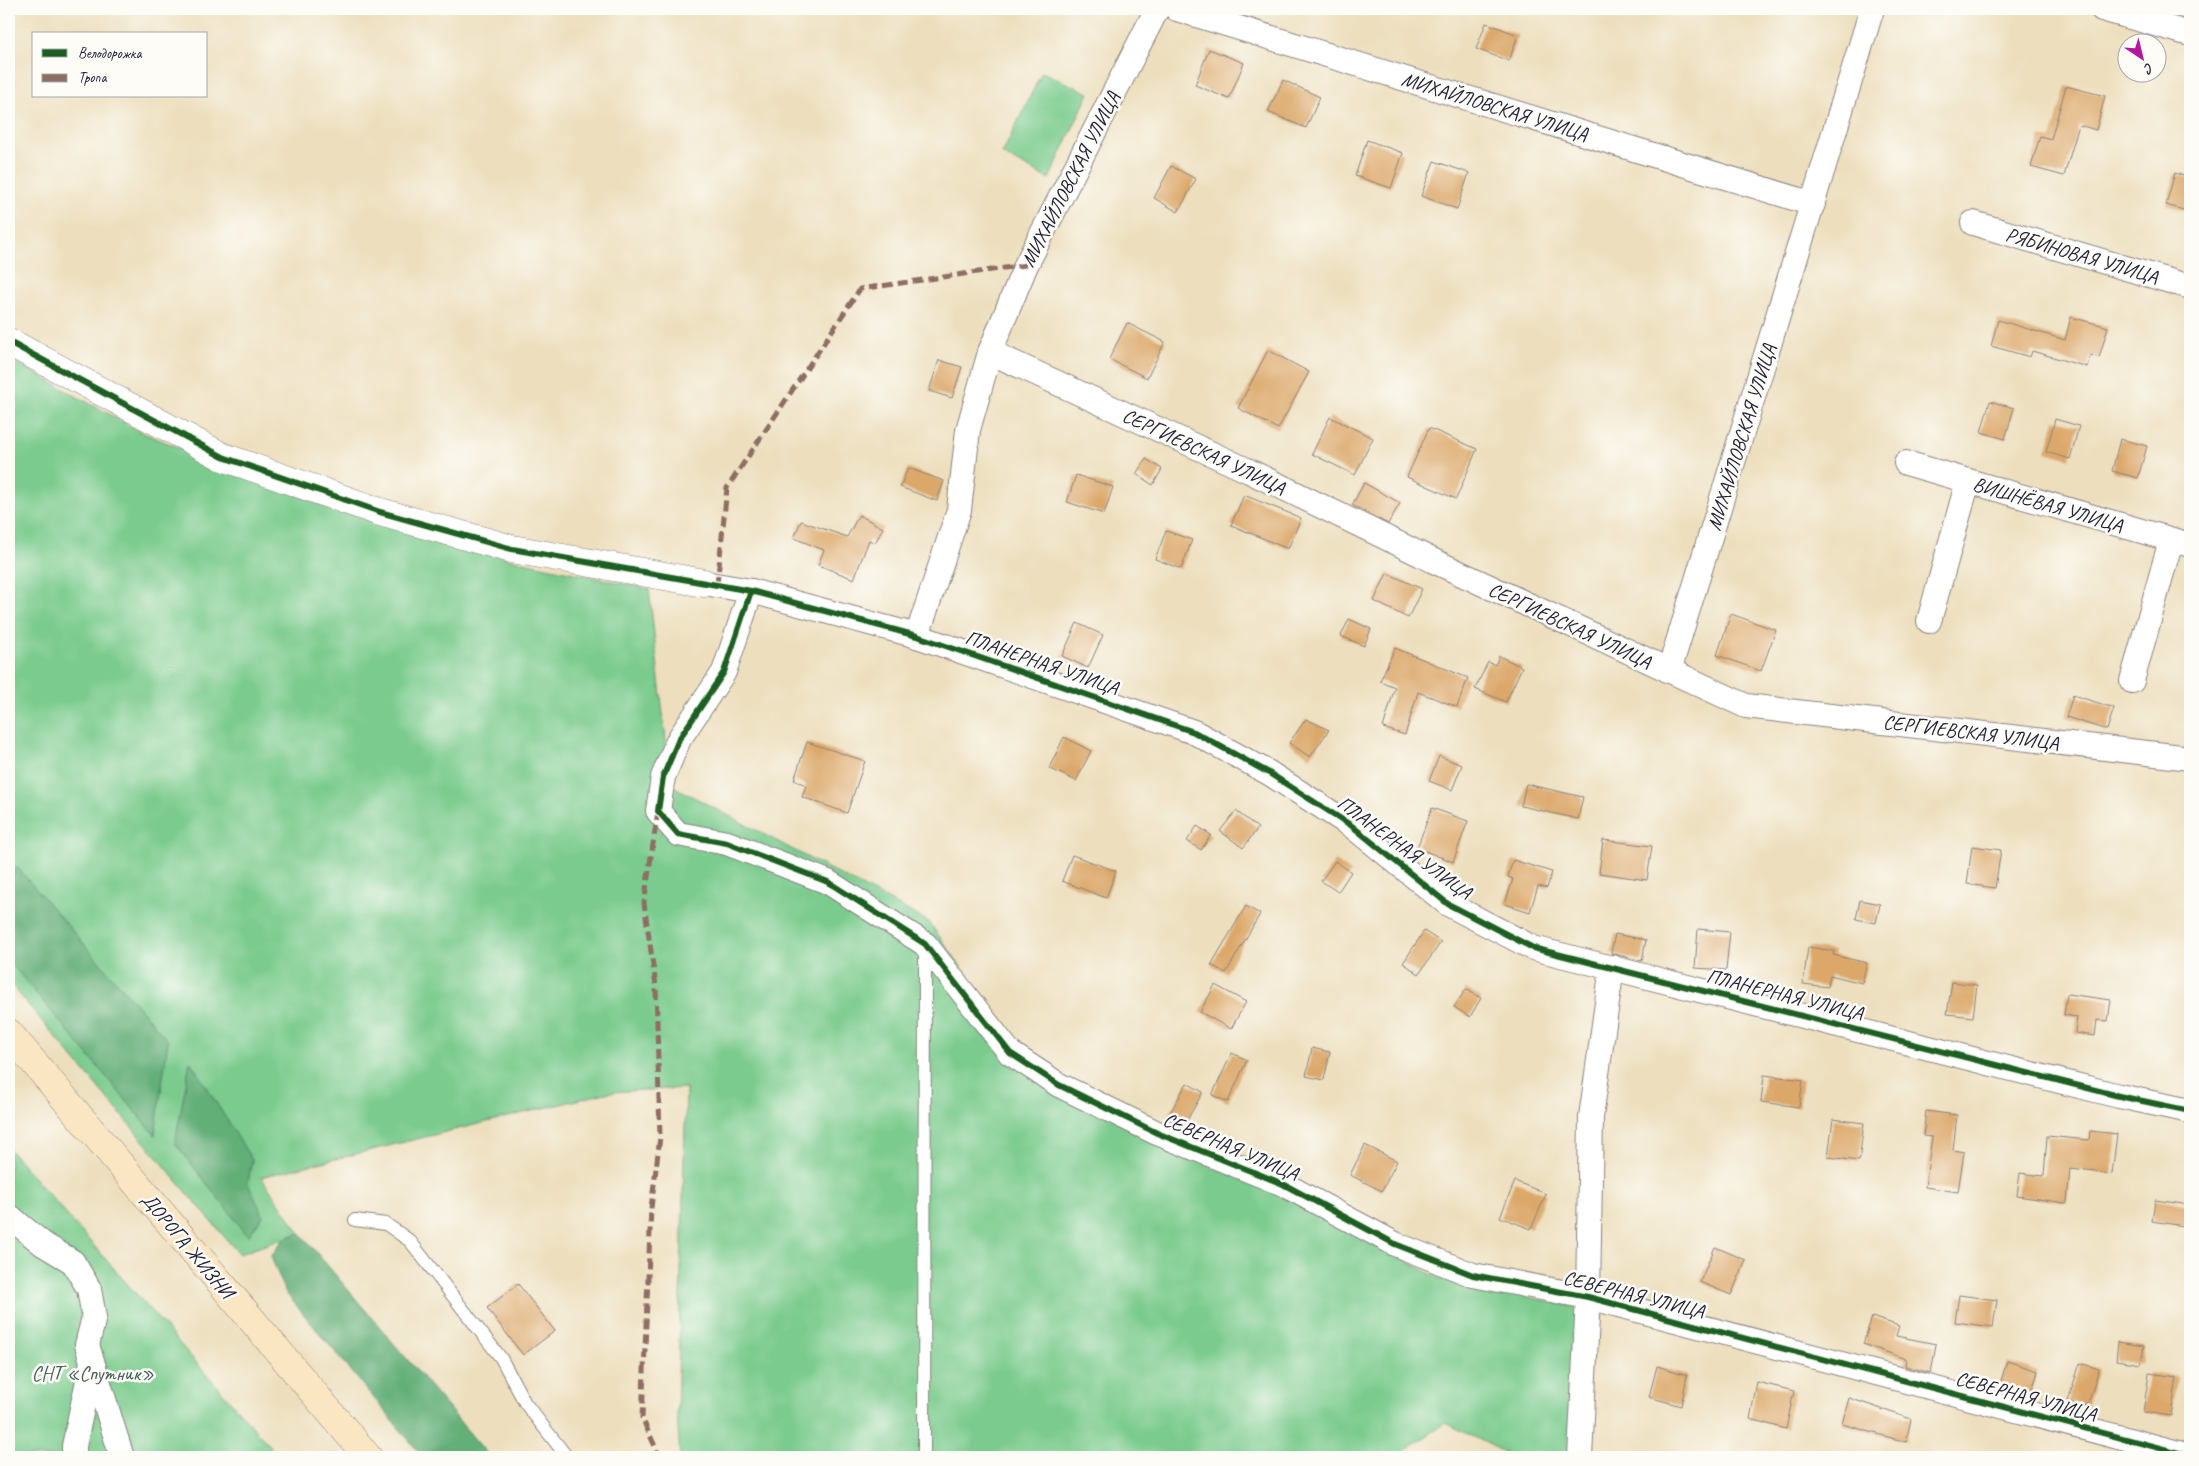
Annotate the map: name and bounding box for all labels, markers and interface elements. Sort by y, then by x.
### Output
legend [32,32,208,98]
north arrow [2116,32,2166,82]
text: Велодорожка [78,44,142,63]
text: С [2140,59,2157,78]
street label: МИХАЙЛОВСКАЯ УЛИЦА [1399,66,1592,147]
text: Тропа [78,68,107,87]
street label: МИХАЙЛОВСКАЯ УЛИЦА [1015,87,1126,271]
street label: РЯБИНОВАЯ УЛИЦА [2003,222,2162,289]
street label: МИХАЙЛОВСКАЯ УЛИЦА [1701,340,1782,533]
street label: СЕРГИЕВСКАЯ УЛИЦА [1118,403,1290,501]
street label: ВИШНЁВАЯ УЛИЦА [1970,471,2126,538]
street label: СЕРГИЕВСКАЯ УЛИЦА [1484,577,1656,675]
street label: ПЛАНЕРНАЯ УЛИЦА [962,625,1123,701]
street label: СЕРГИЕВСКАЯ УЛИЦА [1882,709,2061,756]
street label: ПЛАНЕРНАЯ УЛИЦА [1333,790,1478,905]
street label: ПЛАНЕРНАЯ УЛИЦА [1704,963,1867,1026]
street label: СЕВЕРНАЯ УЛИЦА [1160,1107,1303,1187]
street label: ДОРОГА ЖИЗНИ [136,1187,242,1306]
street label: СЕВЕРНАЯ УЛИЦА [1561,1265,1708,1324]
park label: СНТ «Спутник» [32,1361,154,1386]
street label: СЕВЕРНАЯ УЛИЦА [1953,1366,2100,1427]

